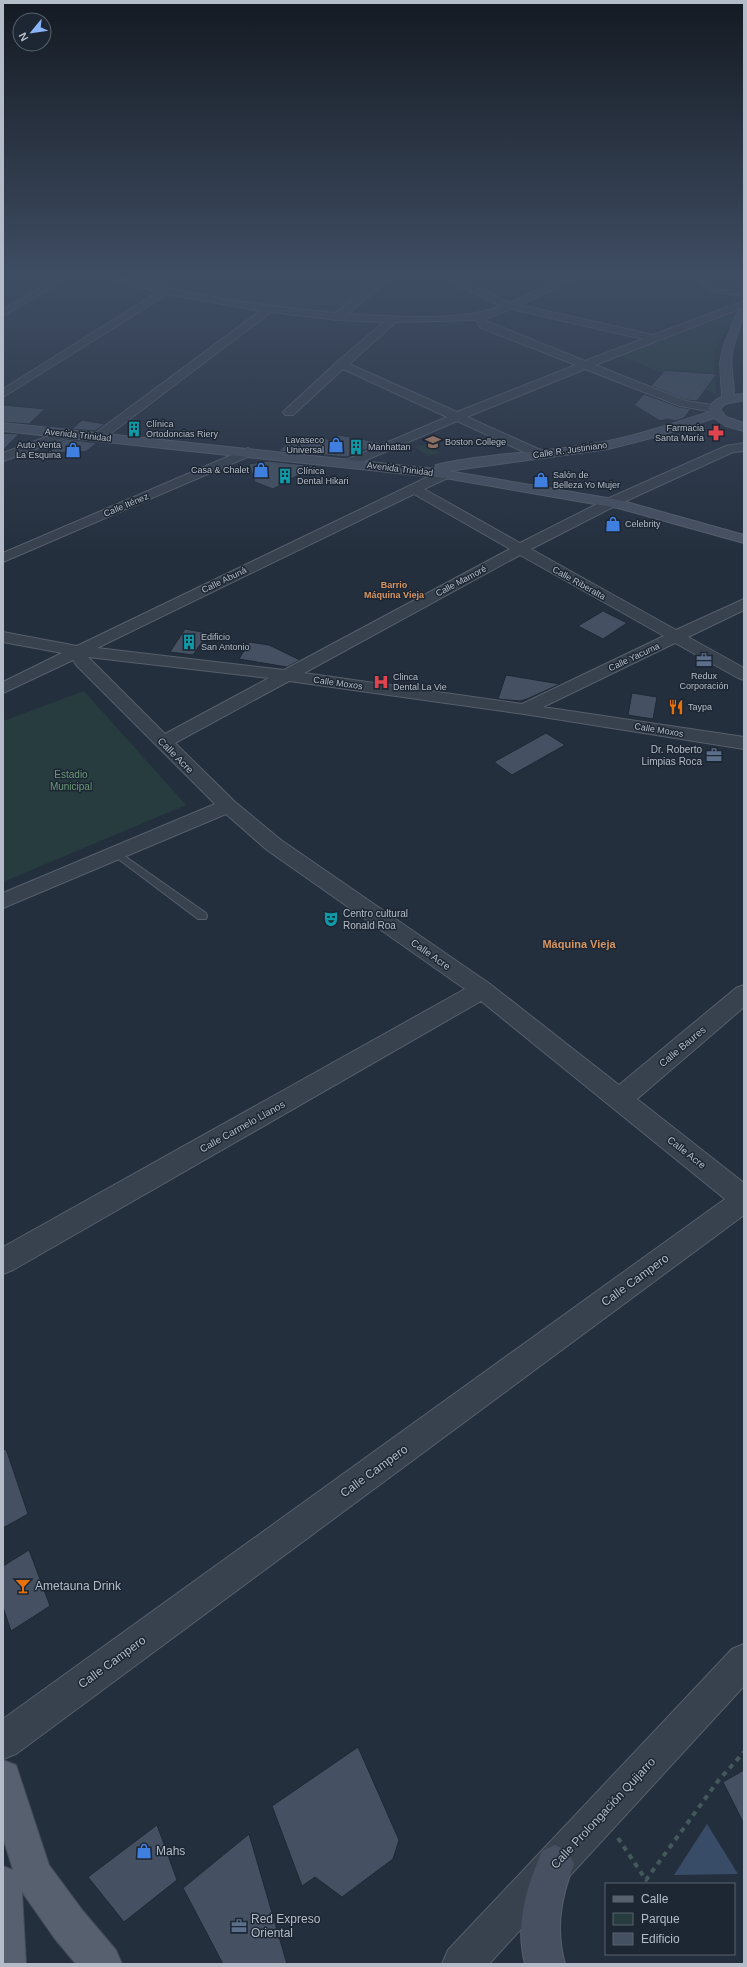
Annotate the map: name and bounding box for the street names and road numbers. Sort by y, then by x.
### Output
street label: Avenida Trinidad [44,427,112,443]
street label: Calle R. Justiniano [532,440,608,460]
street label: Avenida Trinidad [366,460,434,478]
street label: Calle Iténez [102,491,150,519]
street label: Calle Mamoré [434,563,488,599]
street label: Calle Riberalta [551,564,607,602]
street label: Calle Abuná [200,565,248,595]
street label: Calle Yacuma [607,641,661,673]
street label: Calle Moxos [313,675,364,691]
street label: Calle Moxos [634,721,685,739]
street label: Calle Acre [156,735,196,776]
street label: Calle Acre [409,937,453,972]
street label: Calle Baures [657,1024,708,1069]
street label: Calle Carmelo Llanos [198,1098,287,1154]
street label: Calle Acre [665,1134,708,1171]
street label: Calle Campero [599,1251,672,1309]
street label: Calle Campero [338,1442,411,1500]
street label: Calle Campero [76,1633,149,1691]
street label: Calle Prolongación Quijarro [548,1754,658,1871]

